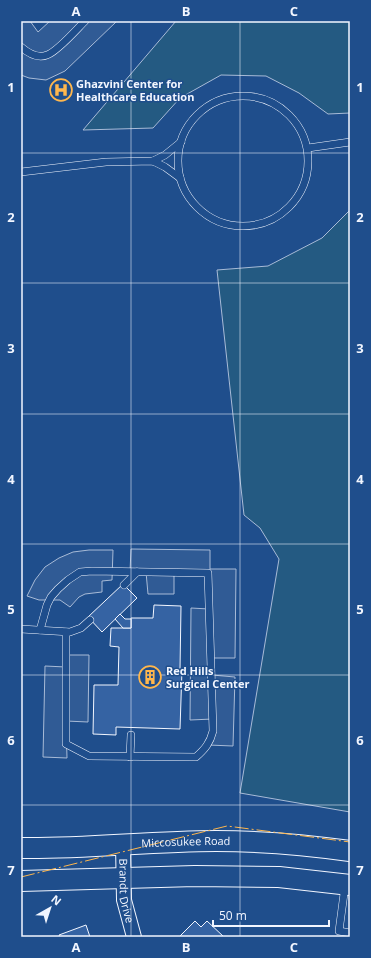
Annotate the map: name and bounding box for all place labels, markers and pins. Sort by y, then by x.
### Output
place label: Ghazvini Center for Healthcare Education [76,76,194,104]
hospital icon: Ghazvini Center for Healthcare Education [48,77,74,103]
place label: Red Hills Surgical Center [166,663,249,691]
building icon: Red Hills Surgical Center [137,664,163,690]

